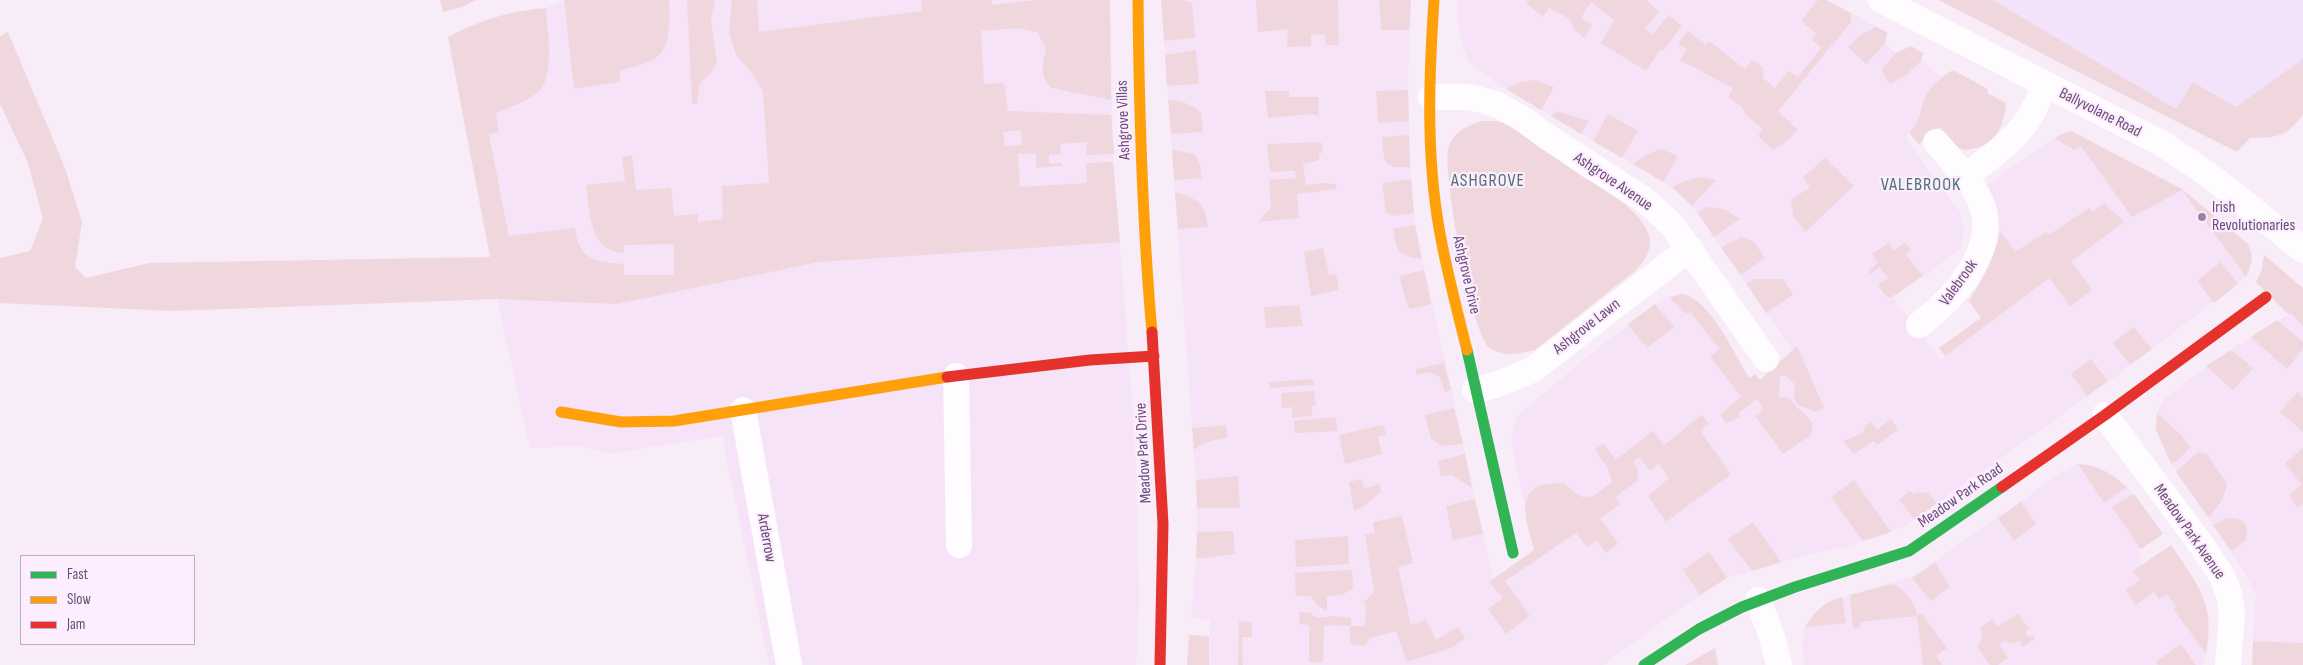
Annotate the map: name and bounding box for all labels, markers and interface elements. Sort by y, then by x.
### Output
street label: Ashgrove Villas [1113,80,1135,160]
street label: Ballyvolane Road [2056,84,2144,142]
street label: Ashgrove Avenue [1570,149,1656,215]
district label: ASHGROVE [1450,170,1526,192]
district label: VALEBROOK [1880,174,1962,196]
place label: Irish Revolutionaries [2212,198,2295,236]
marker: Irish Revolutionaries [2196,211,2208,223]
street label: Ashgrove Drive [1448,234,1484,316]
street label: Valebrook [1936,256,1982,310]
street label: Ashgrove Lawn [1550,295,1624,359]
street label: Meadow Park Drive [1132,402,1156,504]
street label: Meadow Park Road [1915,460,2007,532]
street label: Meadow Park Avenue [2149,481,2229,583]
street label: Arderrow [752,512,780,564]
legend [20,555,195,645]
text: Fast [67,565,88,584]
text: Slow [67,590,91,609]
text: Jam [67,615,85,634]

